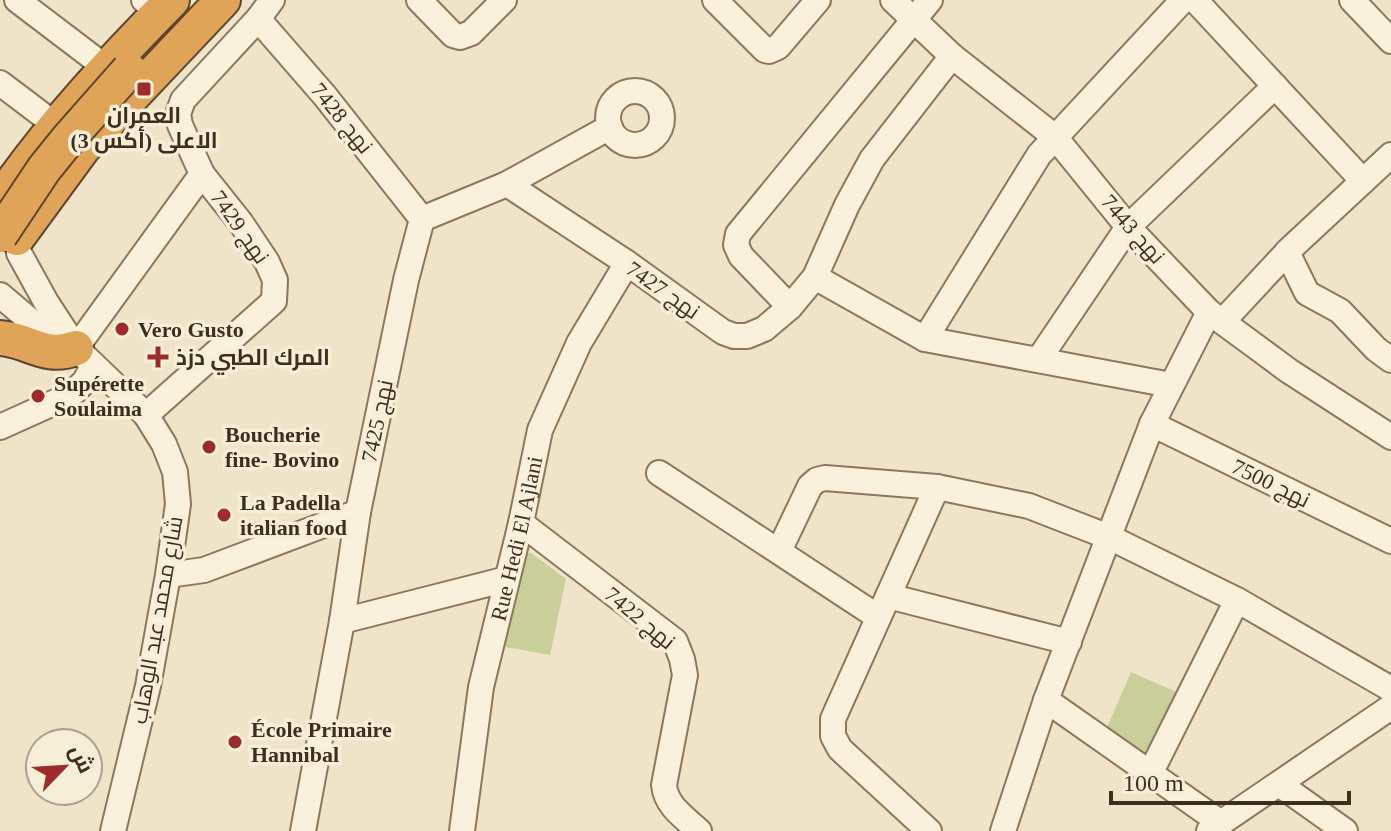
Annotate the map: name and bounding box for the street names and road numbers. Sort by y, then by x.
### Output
street label: نهج 7428 [304,78,378,160]
street label: نهج 7429 [204,186,274,270]
street label: نهج 7443 [1095,189,1170,270]
street label: نهج 7427 [620,256,704,326]
street label: نهج 7425 [356,377,400,465]
street label: نهج 7500 [1227,453,1314,514]
street label: Rue Hedi El Ajlani [485,454,547,623]
street label: شارع محمد عبد الوهاب [126,514,190,726]
street label: نهج 7422 [599,582,680,656]

